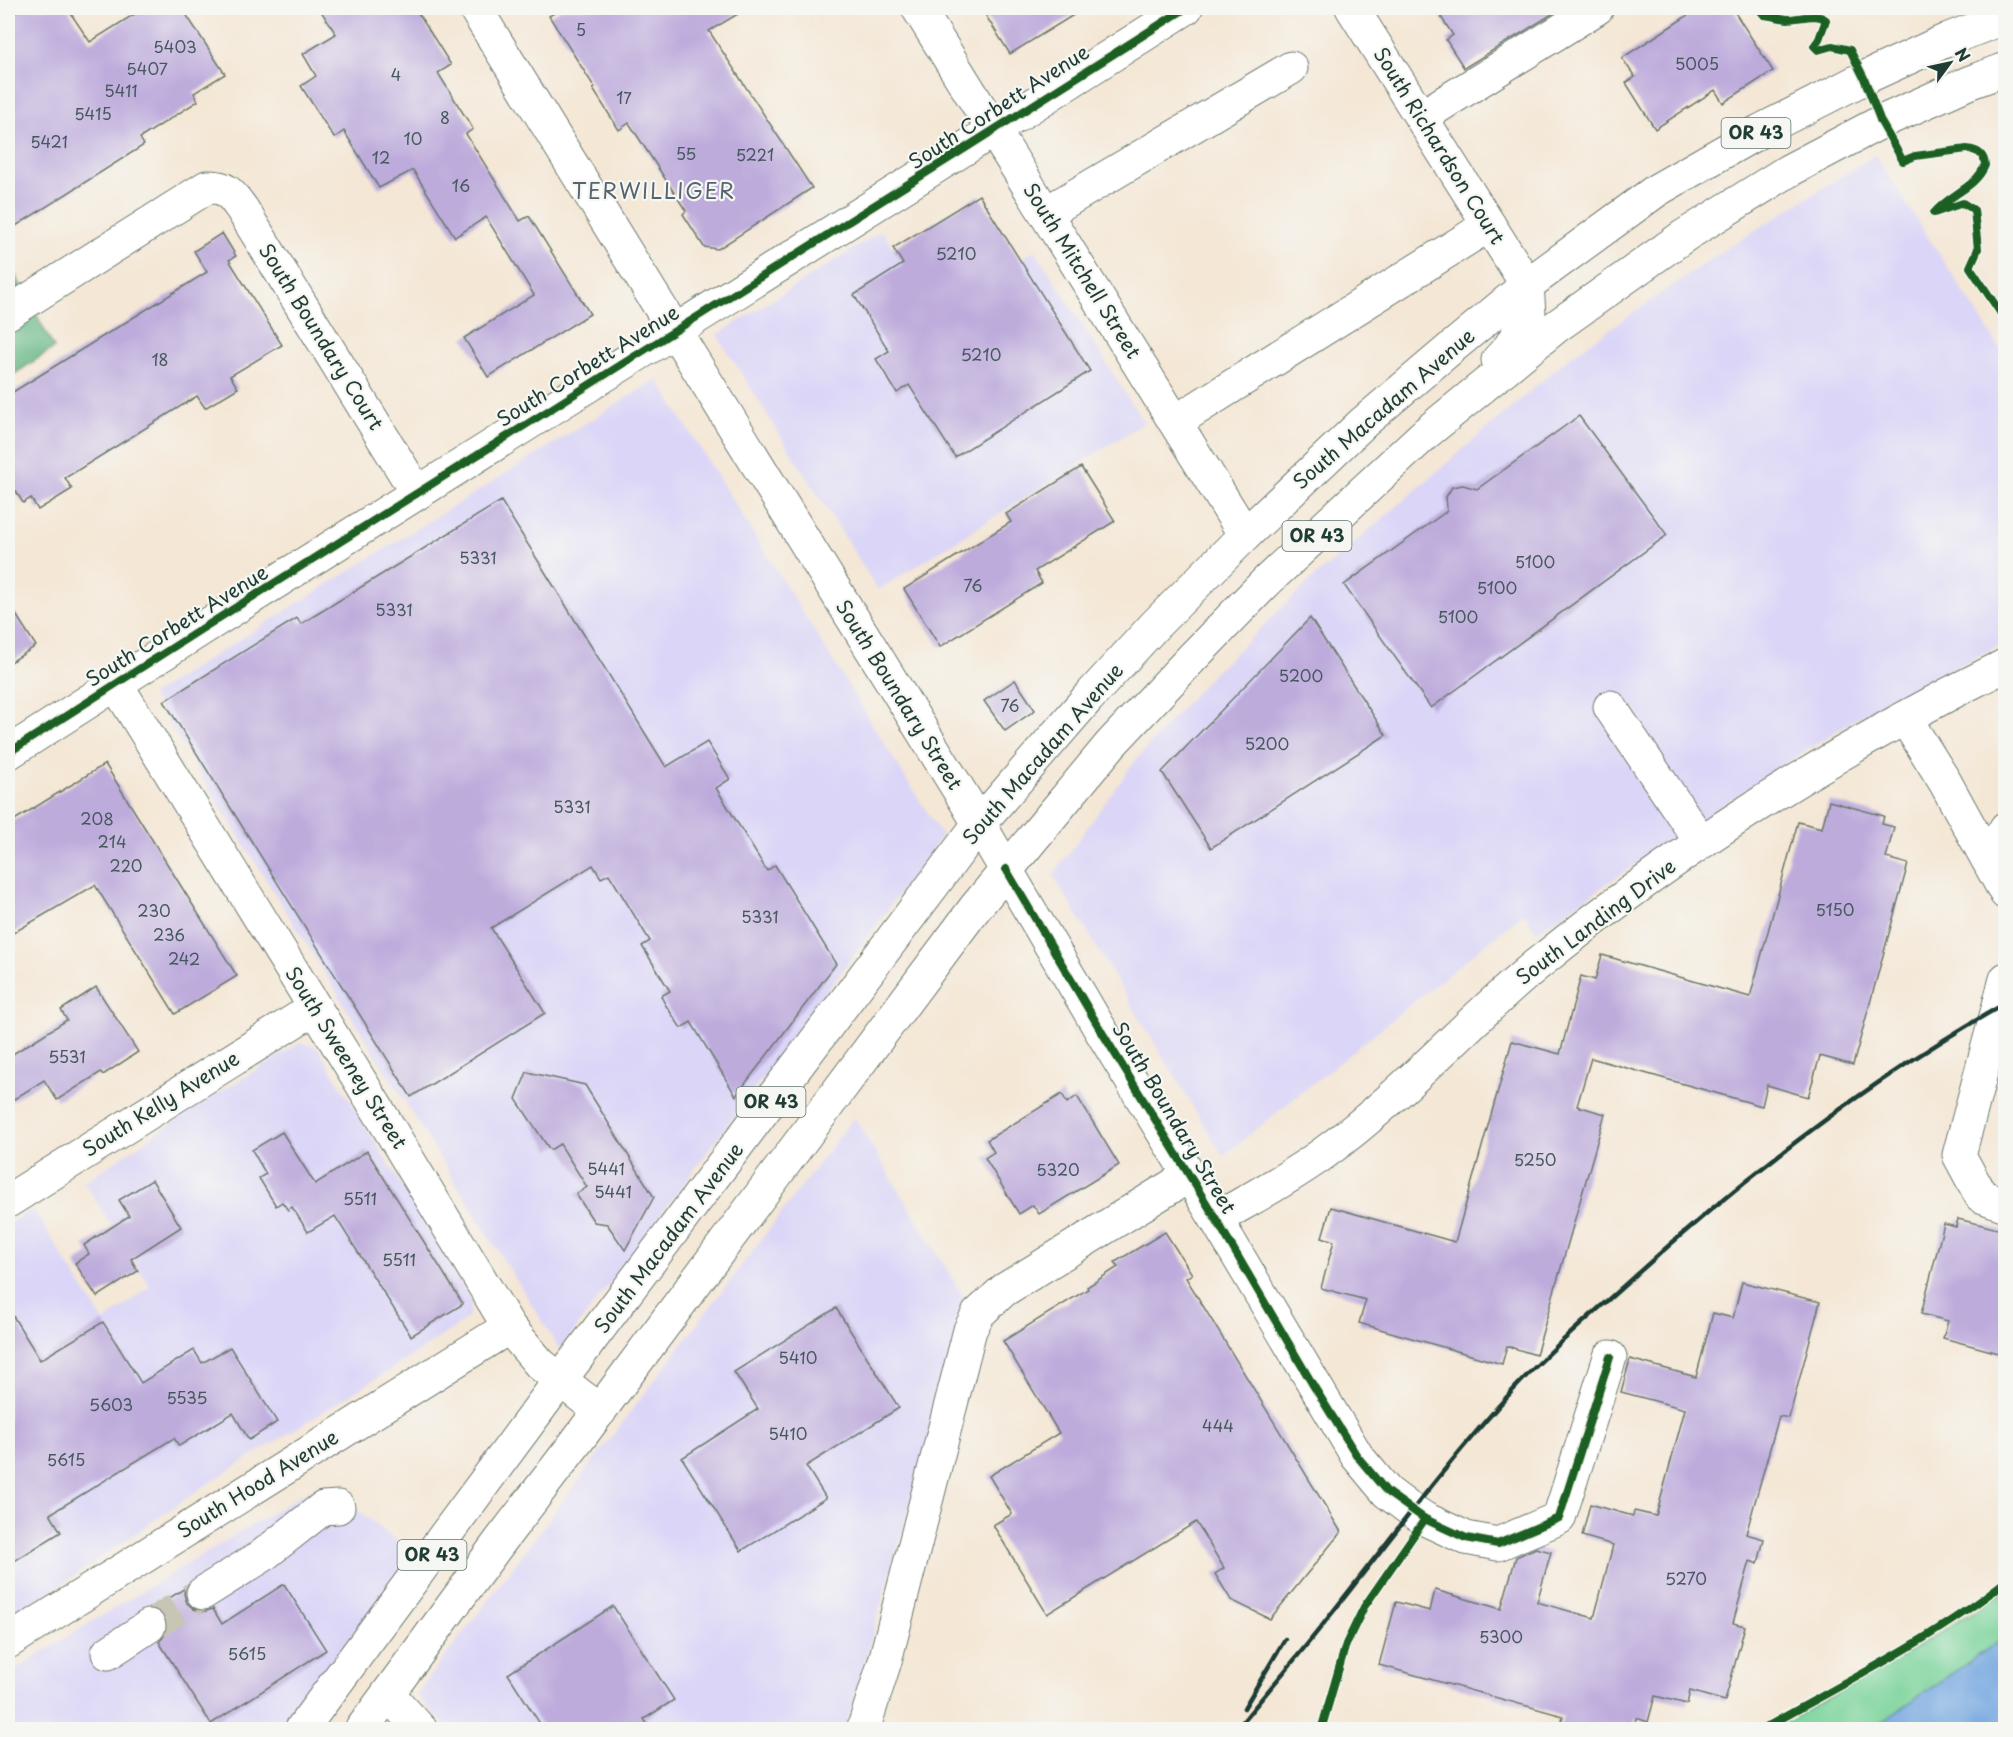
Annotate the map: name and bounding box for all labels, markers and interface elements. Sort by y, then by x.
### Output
house number: 5 [576,17,586,41]
north arrow [1920,33,1980,93]
house number: 5403 [153,34,197,58]
street label: South Corbett Avenue [902,36,1095,176]
street label: South Richardson Court [1367,41,1513,250]
text: N [1950,42,1977,66]
house number: 5005 [1675,51,1719,75]
house number: 5407 [126,56,168,80]
house number: 4 [391,62,401,86]
house number: 5411 [104,78,138,102]
house number: 17 [616,85,632,109]
house number: 5415 [74,101,112,125]
house number: 8 [440,105,450,129]
road number: OR 43 [1722,118,1790,148]
house number: 10 [404,126,422,150]
house number: 5421 [30,129,68,153]
house number: 55 [676,141,696,165]
house number: 5221 [736,142,774,166]
house number: 12 [372,145,390,169]
house number: 16 [452,173,470,197]
district label: TERWILLIGER [572,174,736,206]
street label: South Mitchell Street [1017,177,1149,364]
street label: South Boundary Court [252,237,392,436]
house number: 5210 [936,241,976,265]
street label: South Corbett Avenue [491,297,684,433]
street label: South Macadam Avenue [1286,321,1481,496]
house number: 5210 [961,342,1001,366]
house number: 18 [151,347,169,371]
road number: OR 43 [1282,521,1352,551]
house number: 5331 [459,545,497,569]
house number: 5100 [1515,549,1555,573]
street label: South Corbett Avenue [80,557,273,693]
house number: 76 [963,573,983,597]
house number: 5100 [1477,575,1517,599]
street label: South Boundary Street [829,594,971,795]
house number: 5331 [375,597,413,621]
house number: 5100 [1438,604,1478,628]
street label: South Macadam Avenue [955,656,1130,851]
house number: 5200 [1279,663,1323,687]
house number: 76 [1000,693,1020,717]
house number: 5200 [1245,731,1289,755]
house number: 5331 [553,794,591,818]
house number: 208 [80,806,114,830]
house number: 214 [97,829,127,853]
street label: South Landing Drive [1509,851,1682,991]
house number: 220 [109,853,143,877]
house number: 5150 [1815,897,1855,921]
house number: 230 [137,898,171,922]
house number: 5331 [741,904,779,928]
house number: 236 [153,922,185,946]
house number: 242 [168,946,200,970]
street label: South Sweeney Street [278,960,415,1155]
street label: South Boundary Street [1106,1016,1244,1219]
street label: South Kelly Avenue [76,1043,245,1164]
house number: 5531 [48,1044,86,1068]
road number: OR 43 [736,1087,806,1117]
street label: South Macadam Avenue [586,1136,750,1339]
house number: 5250 [1514,1147,1556,1171]
house number: 5441 [587,1156,625,1180]
house number: 5320 [1036,1157,1080,1181]
house number: 5441 [594,1179,632,1203]
house number: 5511 [343,1186,377,1210]
house number: 5511 [382,1247,416,1271]
house number: 5410 [779,1345,817,1369]
house number: 5535 [166,1385,208,1409]
house number: 5603 [89,1392,133,1416]
house number: 444 [1202,1413,1234,1437]
street label: South Hood Avenue [171,1421,344,1545]
house number: 5410 [769,1421,807,1445]
house number: 5615 [47,1447,85,1471]
road number: OR 43 [398,1540,466,1570]
house number: 5270 [1665,1566,1707,1590]
house number: 5300 [1479,1624,1523,1648]
house number: 5615 [228,1641,266,1665]

